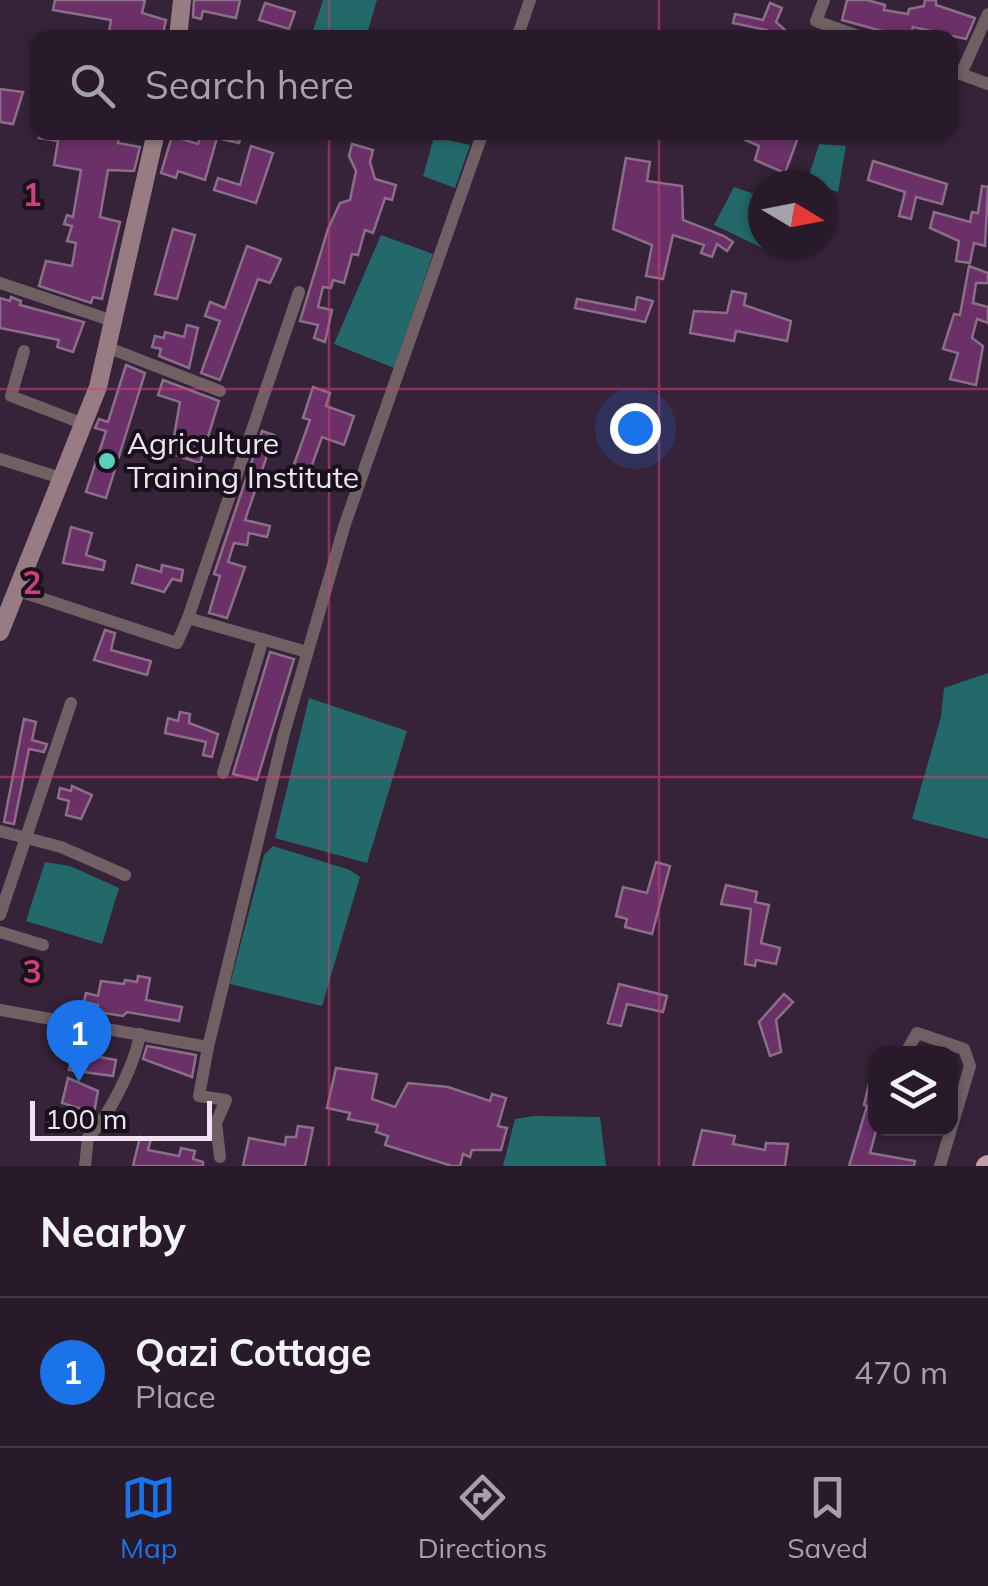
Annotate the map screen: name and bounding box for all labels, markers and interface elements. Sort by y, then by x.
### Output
search box [30,30,958,140]
icon: search [65,58,120,113]
text: Search here [145,61,354,109]
north arrow [748,170,838,260]
text: 1 [22,174,42,214]
your location [610,403,661,454]
place label: Agriculture Training Institute [127,424,359,496]
marker: Agriculture Training Institute [96,450,118,472]
text: 2 [22,562,42,602]
text: 3 [22,951,42,991]
pin: 1 [46,1000,112,1082]
map controls [868,1046,958,1136]
button: layers [868,1046,958,1136]
scale bar [30,1096,212,1140]
text: 100 m [45,1101,127,1136]
text: Nearby [40,1205,186,1258]
text: Qazi Cottage [135,1328,372,1376]
text: 1 [63,1352,82,1392]
text: 470 m [854,1352,948,1392]
text: Place [135,1376,216,1416]
tab: Map [120,1470,178,1565]
tab: Directions [418,1470,547,1565]
tab: Saved [787,1470,868,1565]

